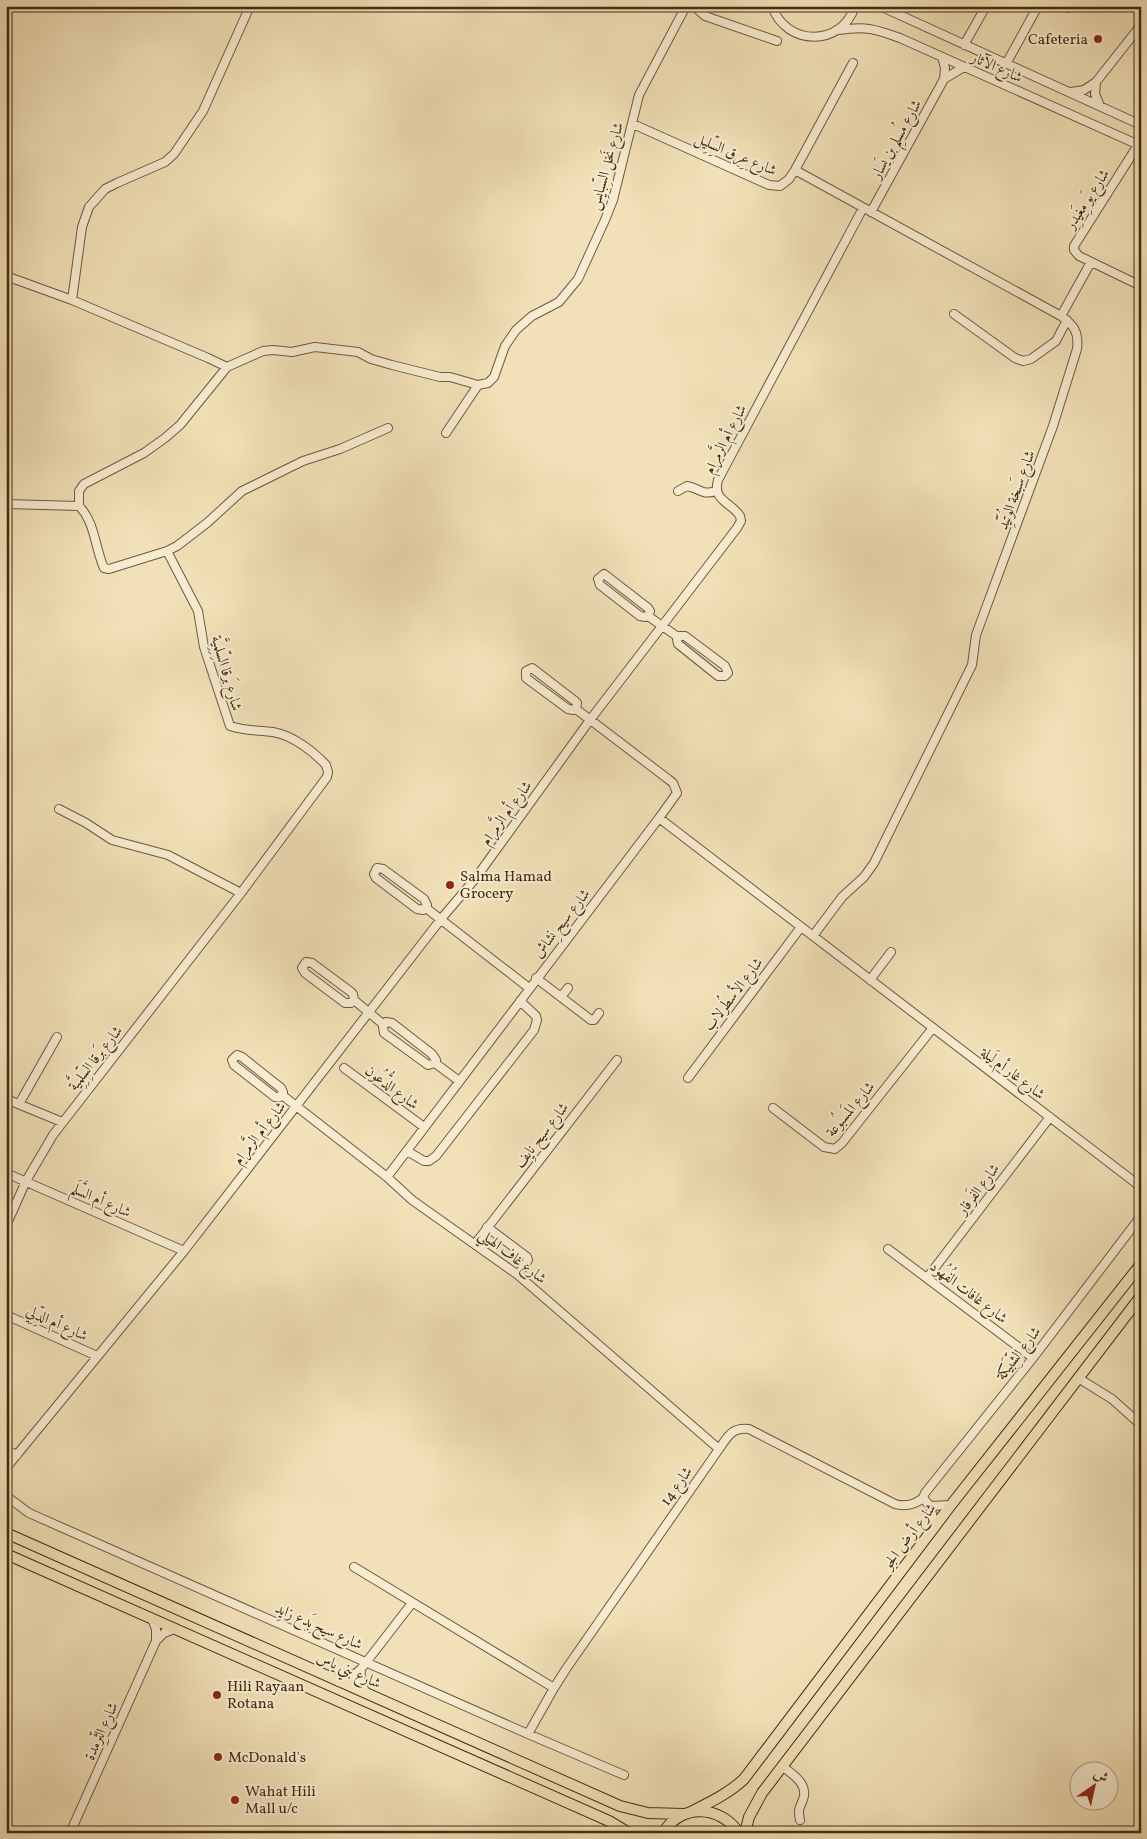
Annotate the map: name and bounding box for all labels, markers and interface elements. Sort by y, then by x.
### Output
place label: Cafeteria [1028,30,1088,51]
marker: Cafeteria [1092,33,1104,45]
street label: شارع الآثار [965,46,1026,90]
street label: شارع مُسلِم بن يَسار [862,94,930,186]
street label: شارع نَخل السِّبايِس [583,119,631,213]
street label: شارع عِرق السِّلِيل [691,127,780,183]
street label: شارع يَو مِغَيدِر [1058,164,1116,236]
street label: شارع أم الرَّمرام [696,400,754,479]
street label: شارع سَبخة الوُتَيِّد [990,446,1042,534]
street label: شارع بَرقا السِّلِمِيَّة [204,632,250,714]
street label: شارع أم الرَّمرام [473,775,539,851]
place label: Salma Hamad Grocery [460,867,552,905]
marker: Salma Hamad Grocery [444,879,456,891]
street label: شارع سيح نِشاش [528,885,598,964]
street label: شارع الأسطُرلاب [696,951,770,1037]
street label: شارع بَرقا السِّلِمِيَّة [61,1019,129,1097]
street label: شارع غار أم لَيلة [974,1041,1050,1106]
street label: شارع الدُّعُون [359,1057,426,1116]
street label: شارع المَسبُوعة [819,1075,881,1143]
street label: شارع أم الرَّمرام [226,1095,292,1171]
street label: شارع سيح نايِف [510,1099,576,1174]
street label: شارع الفَرفار [950,1159,1006,1222]
street label: شارع أم السَّلَم [66,1175,135,1227]
street label: شارع غاف الهيلي [473,1225,550,1291]
street label: شارع غافات الفُهُود [924,1254,1014,1330]
street label: شارع أم الدِّلِي [22,1300,92,1348]
street label: شارع الشِّبَيكة [989,1322,1048,1387]
street label: شارع 14 [656,1463,699,1511]
street label: شارع أرض الجو [876,1498,943,1576]
street label: شارع سيح بَدع زايِد [271,1597,366,1658]
street label: شارع بني ياس [312,1648,384,1697]
place label: Hili Rayaan Rotana [227,1677,304,1715]
marker: Hili Rayaan Rotana [211,1689,223,1701]
street label: شارع الثِّرِمدة [78,1698,125,1764]
place label: McDonald's [228,1748,306,1769]
marker: McDonald's [212,1751,224,1763]
north arrow [1070,1762,1120,1812]
text: ش [1089,1765,1112,1788]
place label: Wahat Hili Mall u/c [245,1782,316,1820]
marker: Wahat Hili Mall u/c [229,1794,241,1806]

